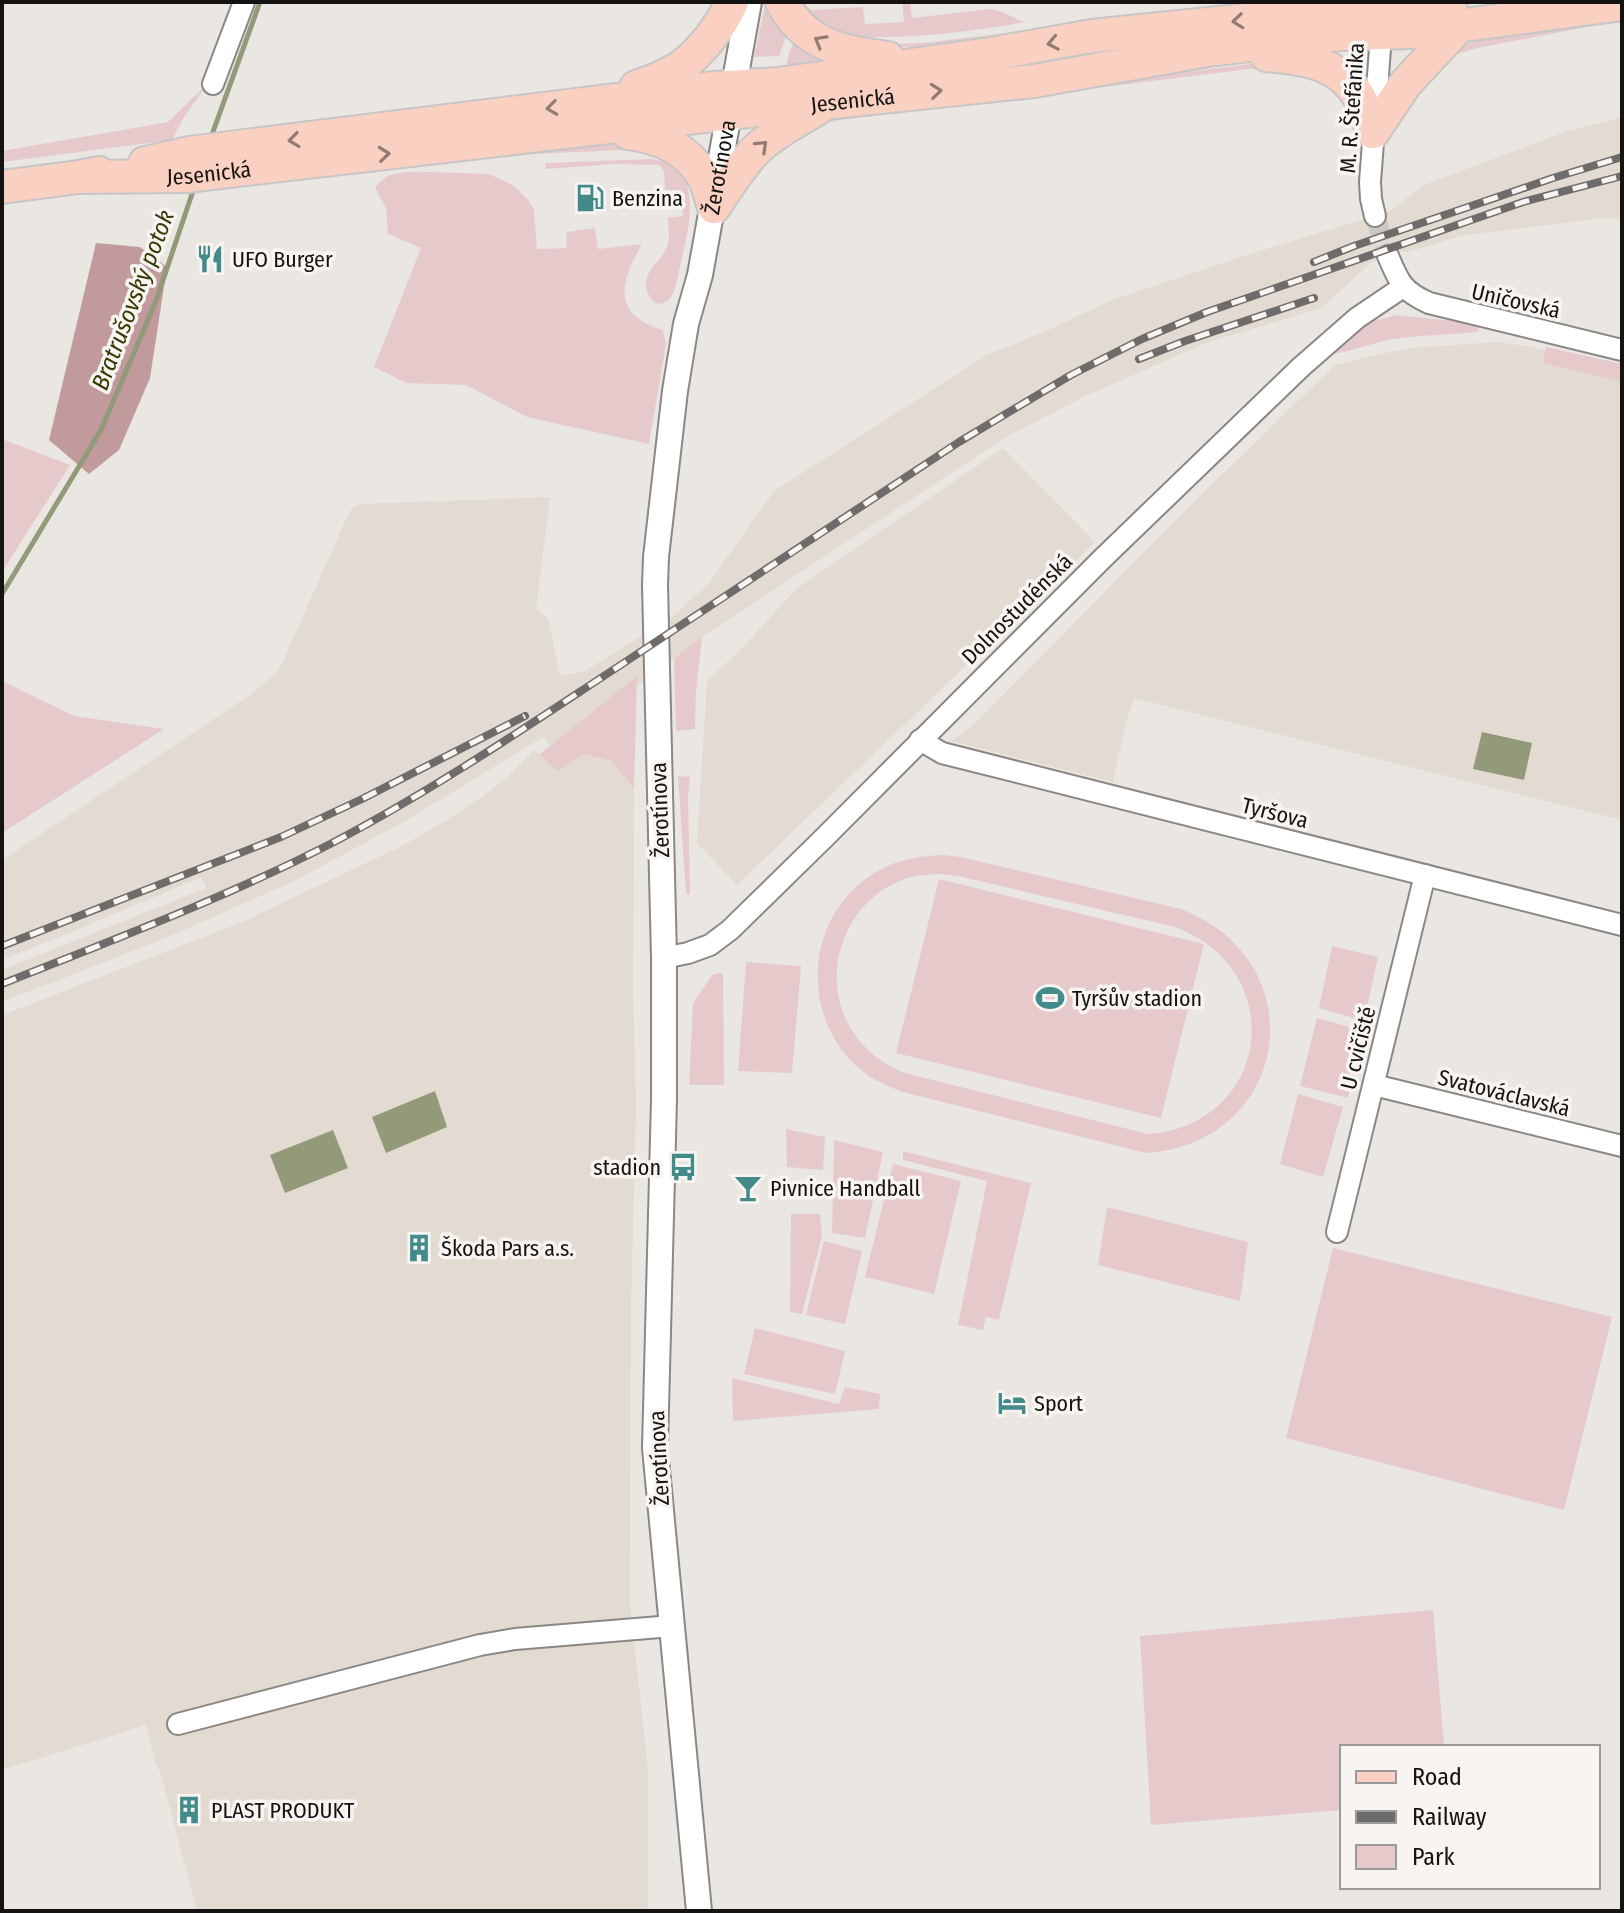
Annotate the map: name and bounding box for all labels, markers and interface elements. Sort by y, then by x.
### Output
one-way arrow [1231,13,1244,30]
one-way arrow [1047,33,1060,50]
one-way arrow [814,35,829,51]
street label: M. R. Štefánika [1334,42,1370,174]
street label: Jesenická [809,82,896,118]
one-way arrow [930,83,943,100]
one-way arrow [546,99,559,116]
street label: Žerotínova [698,118,741,216]
one-way arrow [288,131,301,148]
one-way arrow [753,141,767,156]
one-way arrow [378,145,391,162]
street label: Jesenická [167,155,252,190]
fuel station icon: Benzina [575,183,605,213]
place label: Benzina [612,185,683,212]
water label: Bratrušovský potok [86,206,180,394]
restaurant icon: UFO Burger [195,244,225,274]
place label: UFO Burger [232,246,333,273]
street label: Uničovská [1469,278,1563,324]
street label: Dolnostudénská [956,548,1078,670]
street label: Žerotínova [645,762,675,858]
street label: Tyršova [1239,792,1311,834]
sports icon: Tyršův stadion [1035,983,1065,1013]
place label: Tyršův stadion [1072,985,1202,1012]
street label: U cvičiště [1335,1004,1381,1092]
street label: Svatováclavská [1435,1064,1573,1122]
bus stop icon: stadion [668,1152,698,1182]
place label: stadion [593,1154,661,1181]
bar icon: Pivnice Handball [733,1173,763,1203]
place label: Pivnice Handball [770,1175,920,1202]
building icon: Škoda Pars a.s. [404,1233,434,1263]
place label: Škoda Pars a.s. [441,1235,574,1262]
hotel icon: Sport [997,1388,1027,1418]
place label: Sport [1034,1390,1084,1417]
street label: Žerotínova [643,1410,675,1506]
legend [1340,1745,1600,1889]
text: Road [1412,1763,1462,1791]
building icon: PLAST PRODUKT [174,1795,204,1825]
place label: PLAST PRODUKT [211,1797,355,1824]
text: Railway [1412,1803,1487,1831]
text: Park [1412,1843,1455,1871]

